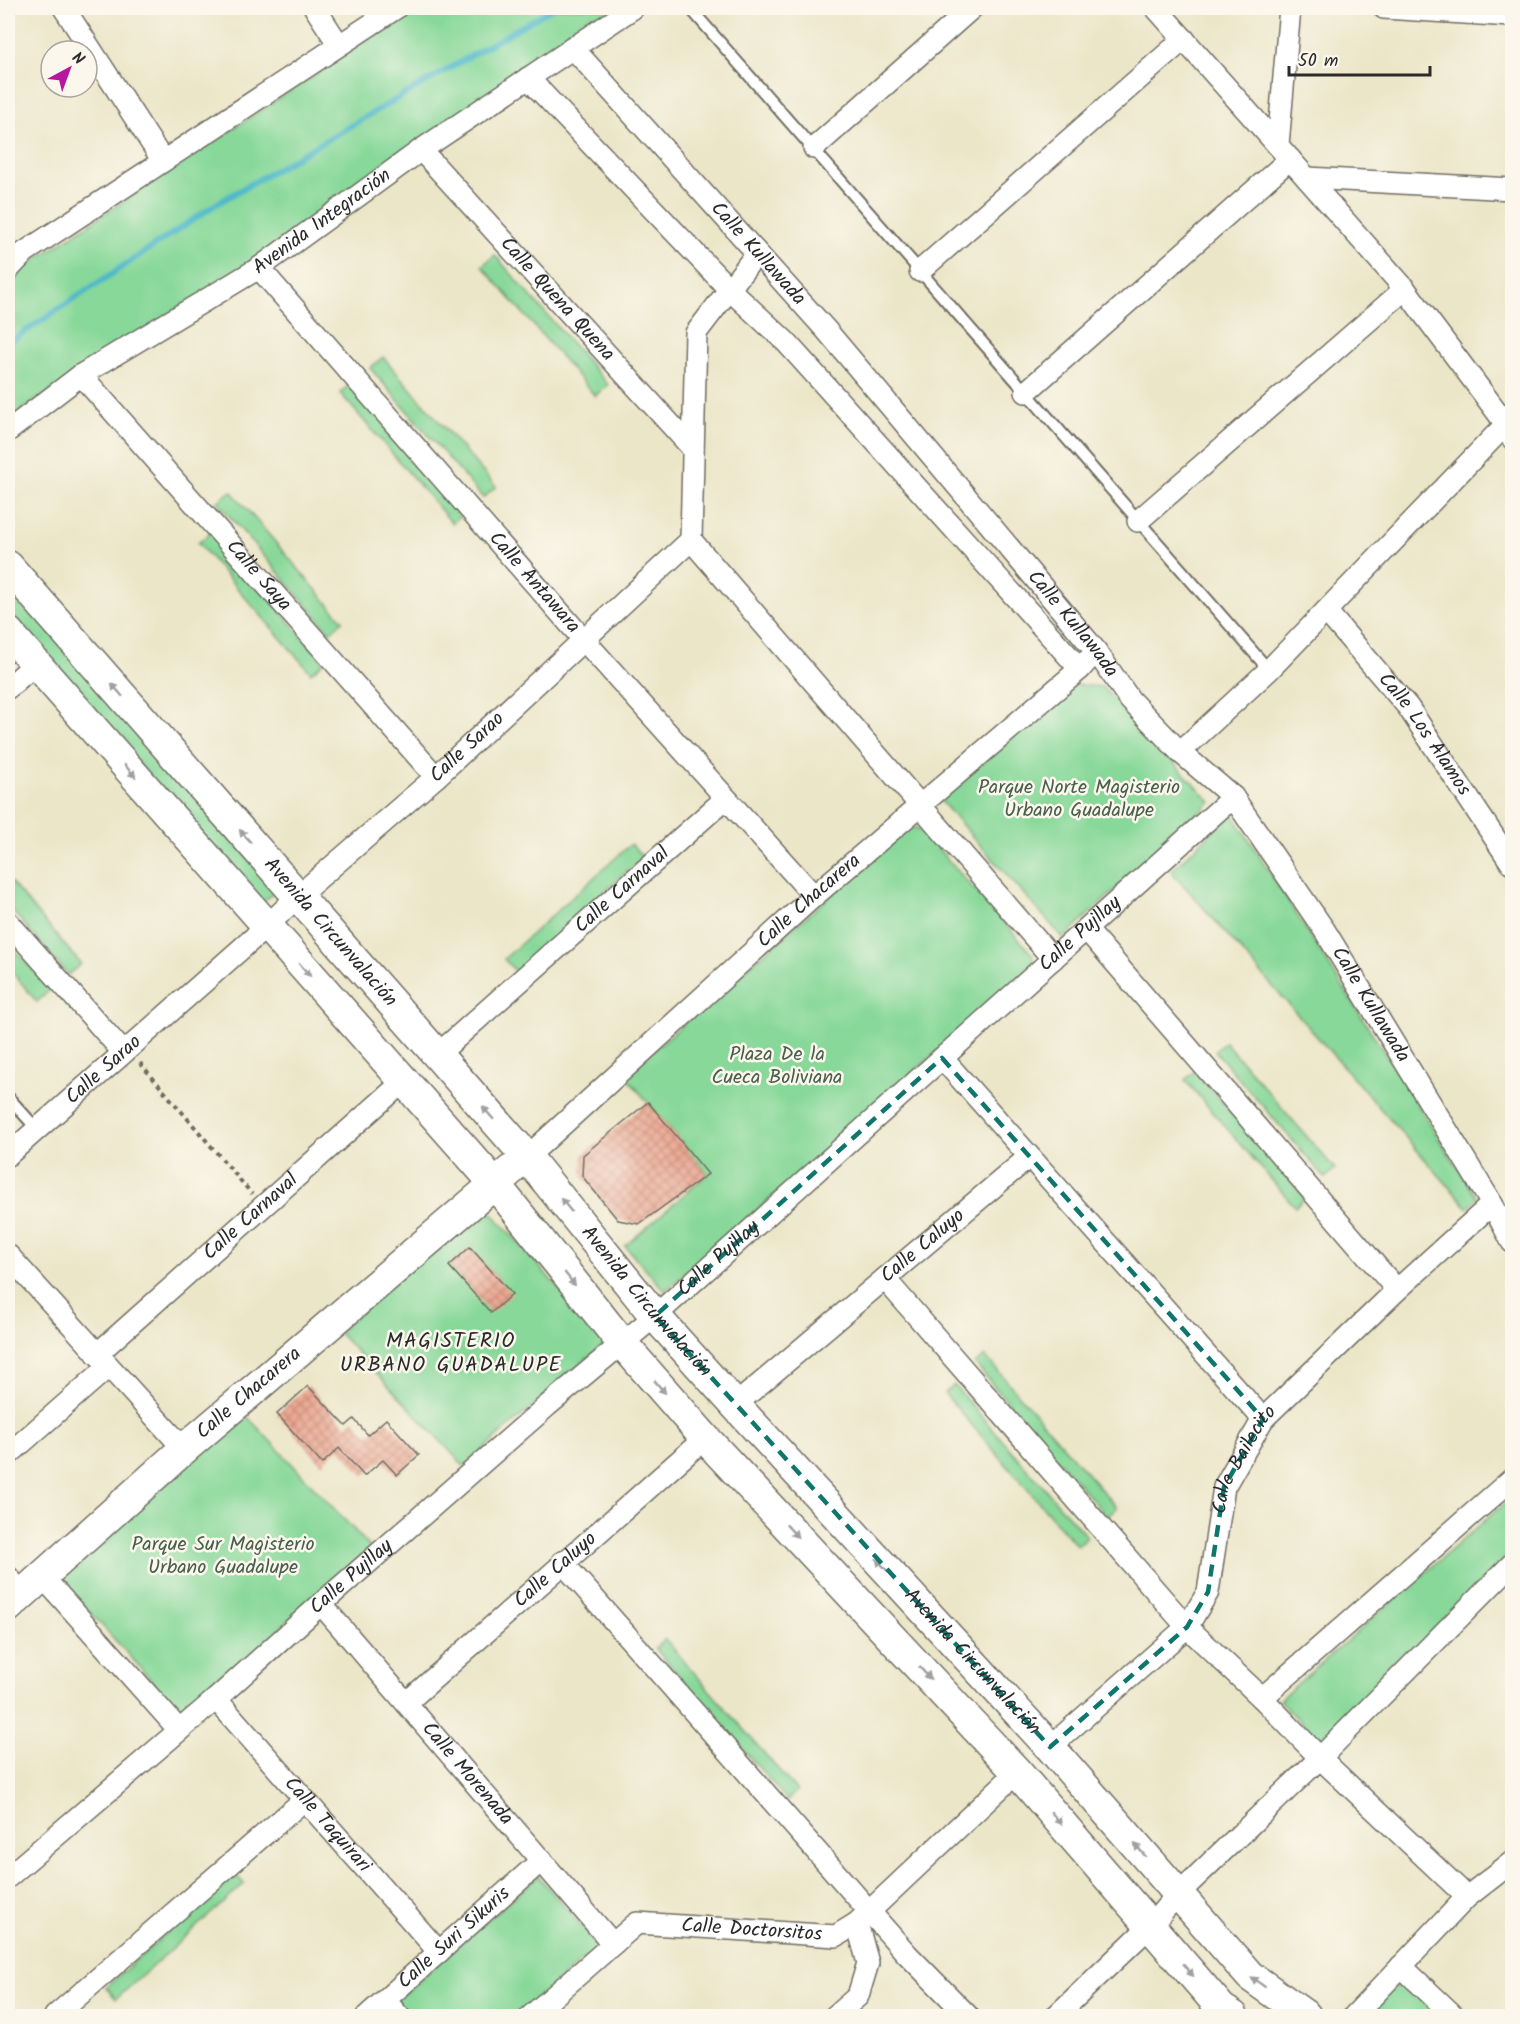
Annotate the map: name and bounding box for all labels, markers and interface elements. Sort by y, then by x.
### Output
north arrow [39,39,99,99]
scale bar [1289,39,1430,77]
text: N [66,46,90,72]
text: 50 m [1298,47,1338,76]
street label: Avenida Integración [246,160,398,283]
street label: Calle Kullawada [702,194,813,313]
street label: Calle Quena Quena [492,230,622,369]
street label: Calle Antawara [480,524,588,641]
street label: Calle Saya [218,533,299,619]
street label: Calle Kullawada [1019,563,1126,685]
street label: Calle Los Alamos [1369,666,1479,803]
one-way arrow [111,683,124,698]
street label: Calle Sarao [422,704,513,791]
one-way arrow [123,763,136,778]
park label: Parque Norte Magisterio Urbano Guadalupe [978,772,1180,827]
one-way arrow [239,829,252,844]
street label: Calle Carnaval [567,839,678,942]
street label: Calle Chacarera [750,846,869,956]
street label: Avenida Circunvalación [255,851,405,1015]
street label: Calle Pujllay [1032,888,1130,980]
street label: Calle Kullawada [1322,940,1418,1069]
one-way arrow [299,962,312,978]
street label: Calle Sarao [58,1027,149,1113]
park label: Plaza De la Cueca Boliviana [712,1039,842,1094]
one-way arrow [482,1106,495,1121]
street label: Calle Carnaval [196,1166,306,1269]
one-way arrow [559,1197,572,1213]
street label: Calle Caluyo [874,1201,973,1292]
street label: Calle Pujllay [670,1212,768,1305]
street label: Avenida Circunvalación [572,1219,719,1385]
one-way arrow [564,1271,577,1287]
district label: MAGISTERIO URBANO GUADALUPE [340,1325,562,1382]
street label: Calle Chacarera [189,1339,309,1448]
one-way arrow [653,1379,666,1394]
street label: Calle Bailecito [1204,1398,1284,1516]
one-way arrow [785,1523,798,1538]
street label: Calle Caluyo [507,1524,605,1616]
park label: Parque Sur Magisterio Urbano Guadalupe [132,1529,314,1584]
street label: Calle Pujllay [302,1531,401,1623]
one-way arrow [876,1558,889,1573]
street label: Avenida Circunvalación [896,1581,1048,1743]
one-way arrow [918,1666,932,1681]
street label: Calle Morenada [413,1715,521,1833]
street label: Calle Taquirari [276,1770,379,1881]
one-way arrow [1049,1810,1063,1825]
one-way arrow [1134,1843,1147,1858]
street label: Calle Suri Sikuris [391,1879,518,1997]
street label: Calle Doctorsitos [680,1910,824,1951]
one-way arrow [1181,1962,1194,1977]
one-way arrow [1251,1976,1267,1988]

